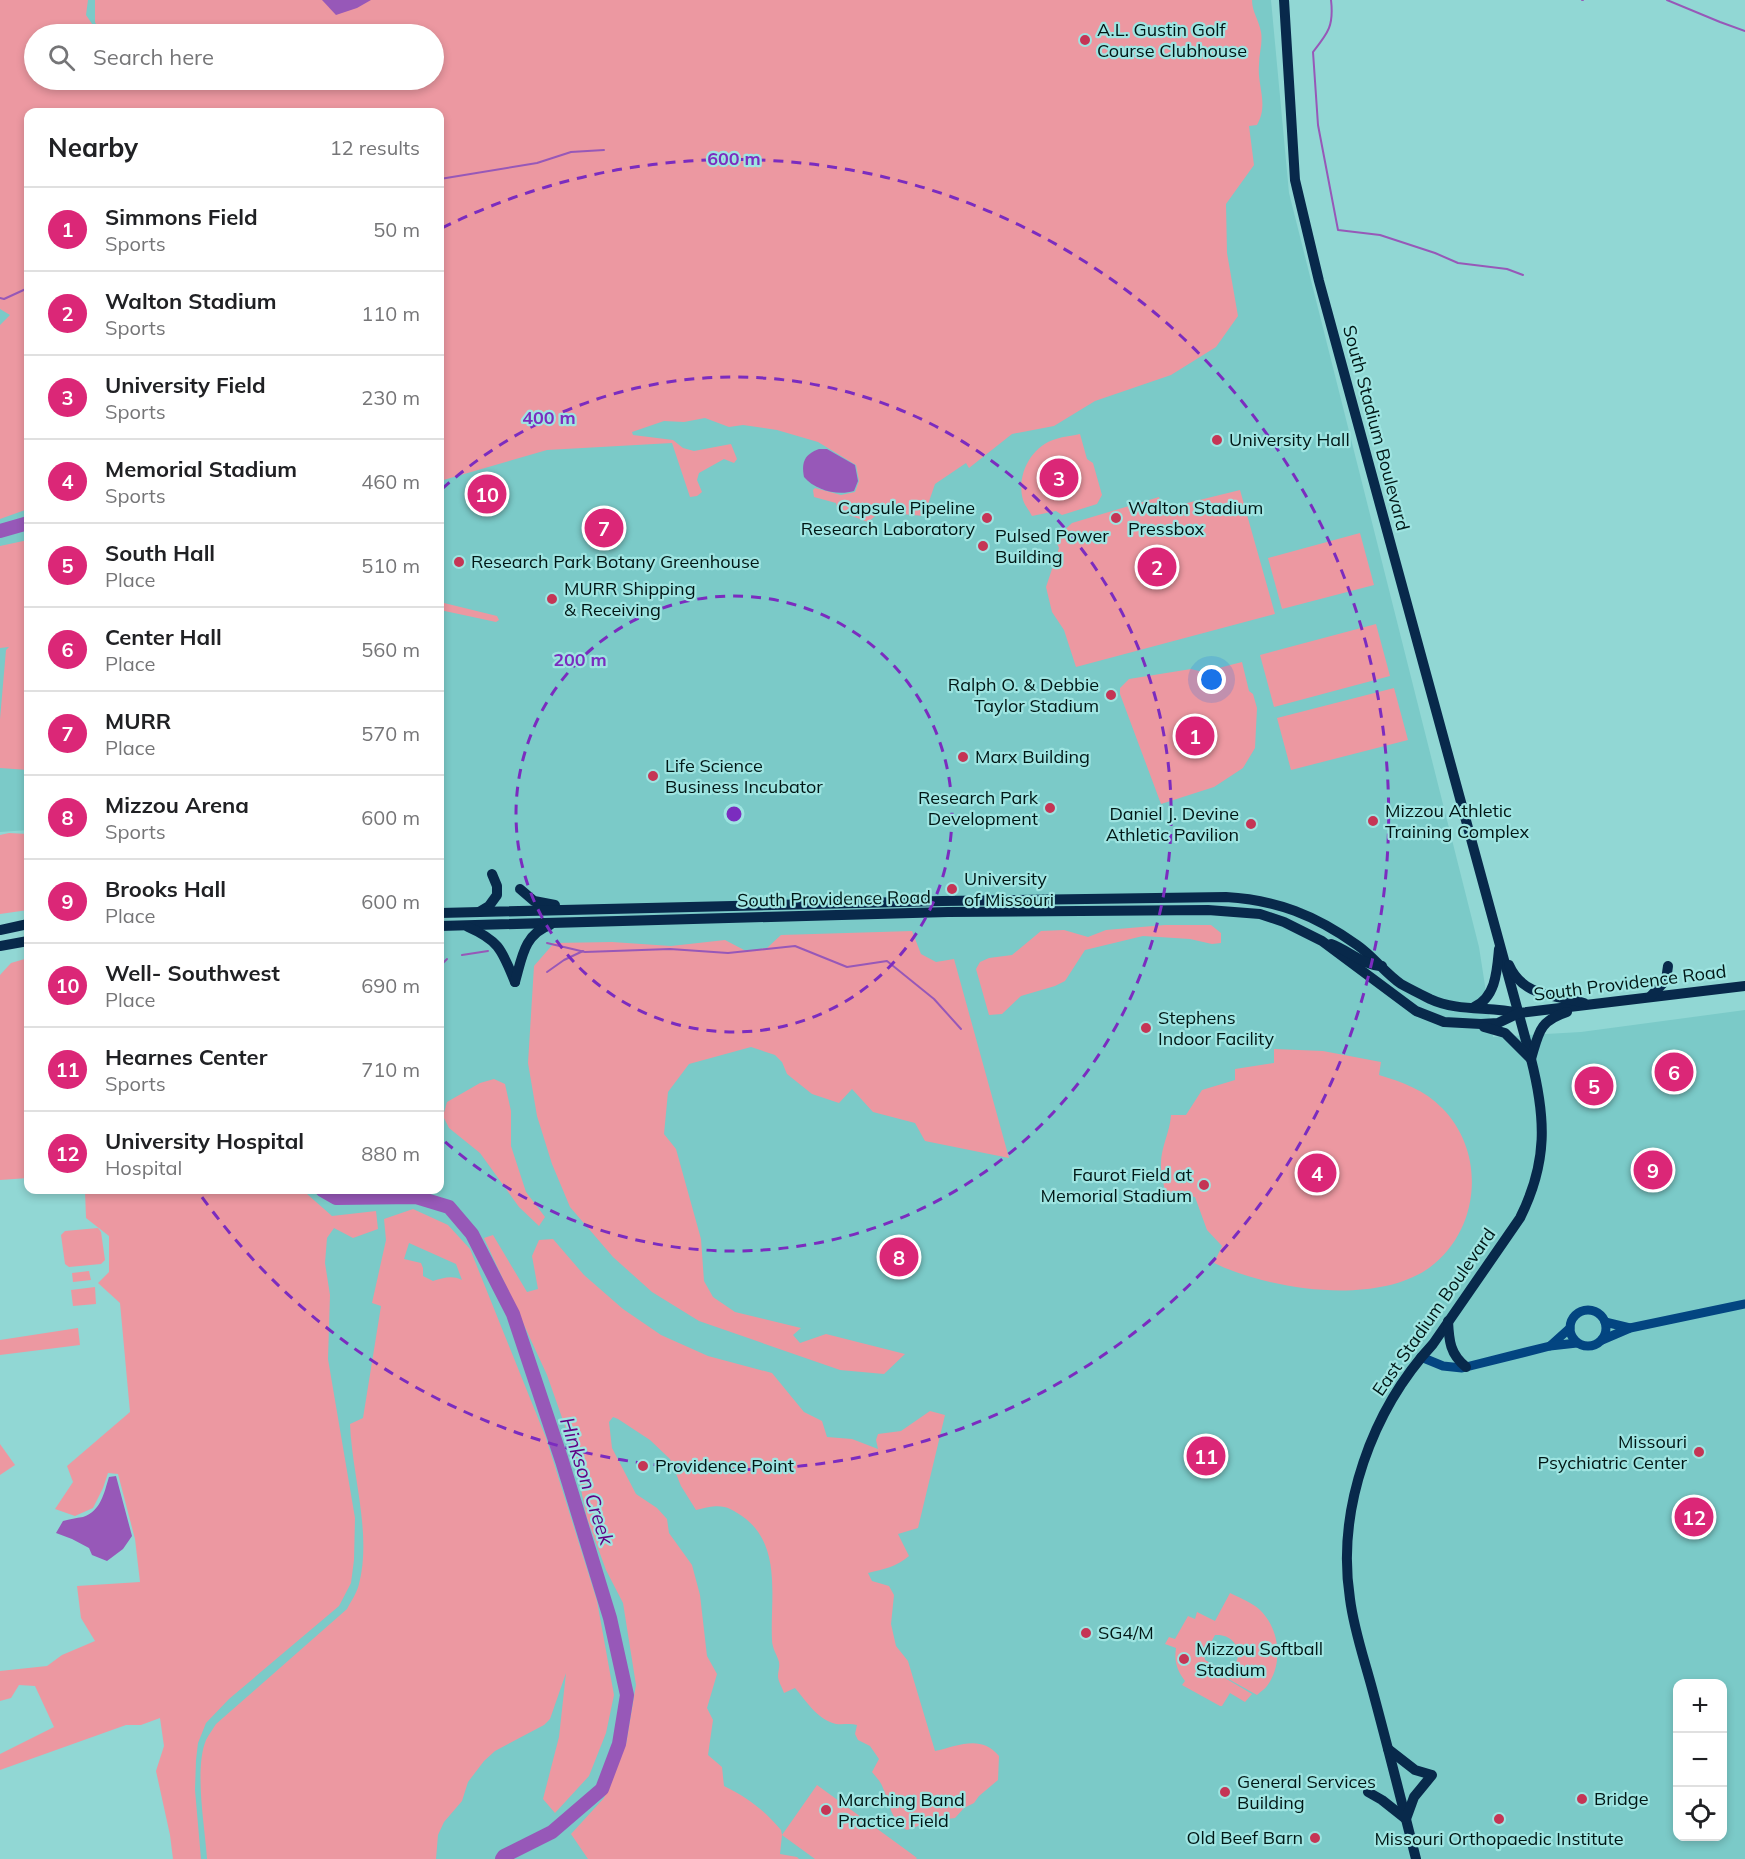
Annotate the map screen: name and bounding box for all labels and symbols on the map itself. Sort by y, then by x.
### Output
place label: A.L. Gustin Golf Course Clubhouse [1097,18,1247,62]
marker: A.L. Gustin Golf Course Clubhouse [1078,33,1092,47]
text: 600 m [707,147,761,170]
street label: South Stadium Boulevard [1338,323,1415,533]
text: 400 m [522,406,576,429]
place label: University Hall [1229,428,1350,451]
marker: University Hall [1210,433,1224,447]
pin: 3 [1040,456,1078,500]
pin: 10 [468,472,506,516]
place label: Capsule Pipeline Research Laboratory [801,496,975,540]
place label: Walton Stadium Pressbox [1128,496,1263,540]
pin: 7 [584,506,624,550]
marker: Capsule Pipeline Research Laboratory [980,511,994,525]
marker: Walton Stadium Pressbox [1109,511,1123,525]
place label: Pulsed Power Building [995,524,1109,568]
marker: Pulsed Power Building [976,539,990,553]
pin: 2 [1138,544,1176,590]
place label: Research Park Botany Greenhouse [471,550,760,573]
marker: Research Park Botany Greenhouse [452,555,466,569]
place label: MURR Shipping & Receiving [564,577,696,621]
marker: MURR Shipping & Receiving [545,592,559,606]
text: 200 m [553,648,607,671]
your location [1197,665,1226,694]
place label: Ralph O. & Debbie Taylor Stadium [948,673,1099,717]
marker: Ralph O. & Debbie Taylor Stadium [1104,688,1118,702]
pin: 1 [1176,714,1214,758]
place label: Marx Building [975,745,1090,768]
marker: Marx Building [956,750,970,764]
place label: Life Science Business Incubator [665,754,823,798]
marker: Life Science Business Incubator [646,769,660,783]
place label: Research Park Development [918,786,1039,830]
place label: Mizzou Athletic Training Complex [1385,799,1530,843]
marker: Research Park Development [1043,801,1057,815]
place label: Daniel J. Devine Athletic Pavilion [1106,802,1239,846]
centre of rings [724,804,744,824]
marker: Mizzou Athletic Training Complex [1366,814,1380,828]
marker: Daniel J. Devine Athletic Pavilion [1244,817,1258,831]
place label: University of Missouri [964,867,1054,911]
marker: University of Missouri [945,882,959,896]
street label: South Providence Road [737,885,931,912]
street label: South Providence Road [1532,959,1728,1006]
place label: Stephens Indoor Facility [1158,1006,1275,1050]
marker: Stephens Indoor Facility [1139,1021,1153,1035]
pin: 6 [1654,1050,1694,1094]
pin: 5 [1574,1064,1614,1108]
pin: 9 [1634,1148,1672,1192]
pin: 4 [1298,1150,1336,1196]
place label: Faurot Field at Memorial Stadium [1041,1163,1192,1207]
marker: Faurot Field at Memorial Stadium [1197,1178,1211,1192]
street label: East Stadium Boulevard [1367,1223,1500,1400]
pin: 8 [880,1234,918,1280]
water label: Hinkson Creek [555,1414,620,1549]
place label: Missouri Psychiatric Center [1538,1430,1687,1474]
pin: 11 [1186,1434,1226,1478]
marker: Missouri Psychiatric Center [1692,1445,1706,1459]
place label: Providence Point [655,1454,794,1477]
marker: Providence Point [636,1459,650,1473]
pin: 12 [1674,1494,1714,1540]
place label: SG4/M [1098,1621,1154,1644]
marker: SG4/M [1079,1626,1093,1640]
place label: Mizzou Softball Stadium [1196,1637,1323,1681]
marker: Mizzou Softball Stadium [1177,1652,1191,1666]
place label: General Services Building [1237,1770,1376,1814]
marker: General Services Building [1218,1785,1232,1799]
place label: Bridge [1594,1787,1649,1810]
place label: Marching Band Practice Field [838,1788,965,1832]
marker: Bridge [1575,1792,1589,1806]
marker: Marching Band Practice Field [819,1803,833,1817]
marker: Missouri Orthopaedic Institute [1492,1812,1506,1826]
place label: Old Beef Barn [1187,1826,1303,1849]
place label: Missouri Orthopaedic Institute [1374,1827,1624,1850]
marker: Old Beef Barn [1308,1831,1322,1845]

